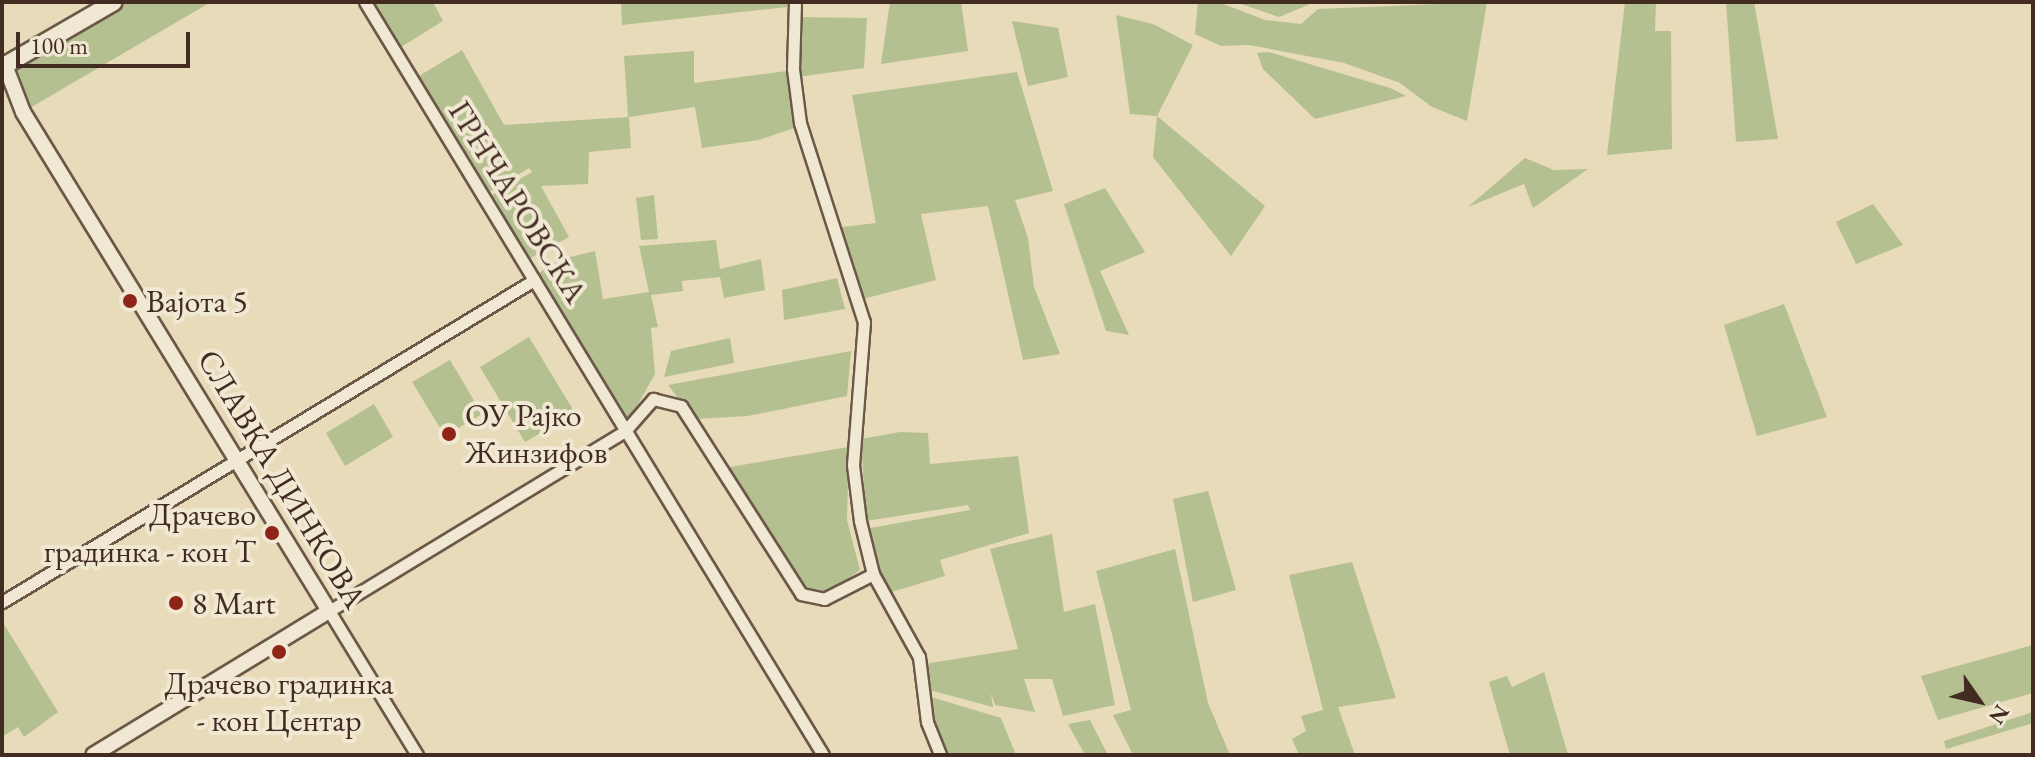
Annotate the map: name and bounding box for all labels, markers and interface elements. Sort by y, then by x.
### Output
scale bar [20,16,194,66]
text: 100 m [30,30,88,61]
street label: ГРНЧАРОВСКА [441,94,595,310]
place label: Вајота 5 [146,282,248,320]
marker: Вајота 5 [121,292,139,310]
street label: СЛАВКА ДИНКОВА [189,343,375,615]
place label: ОУ Рајко Жинзифов [465,397,607,472]
marker: ОУ Рајко Жинзифов [440,425,458,443]
place label: Драчево градинка - кон Т [44,496,256,571]
marker: Драчево градинка - кон Т [263,524,281,542]
place label: 8 Mart [192,584,275,622]
marker: 8 Mart [167,594,185,612]
marker: Драчево градинка - кон Центар [270,643,288,661]
north arrow [1939,661,2019,741]
place label: Драчево градинка - кон Центар [164,665,394,740]
text: N [1982,699,2016,730]

